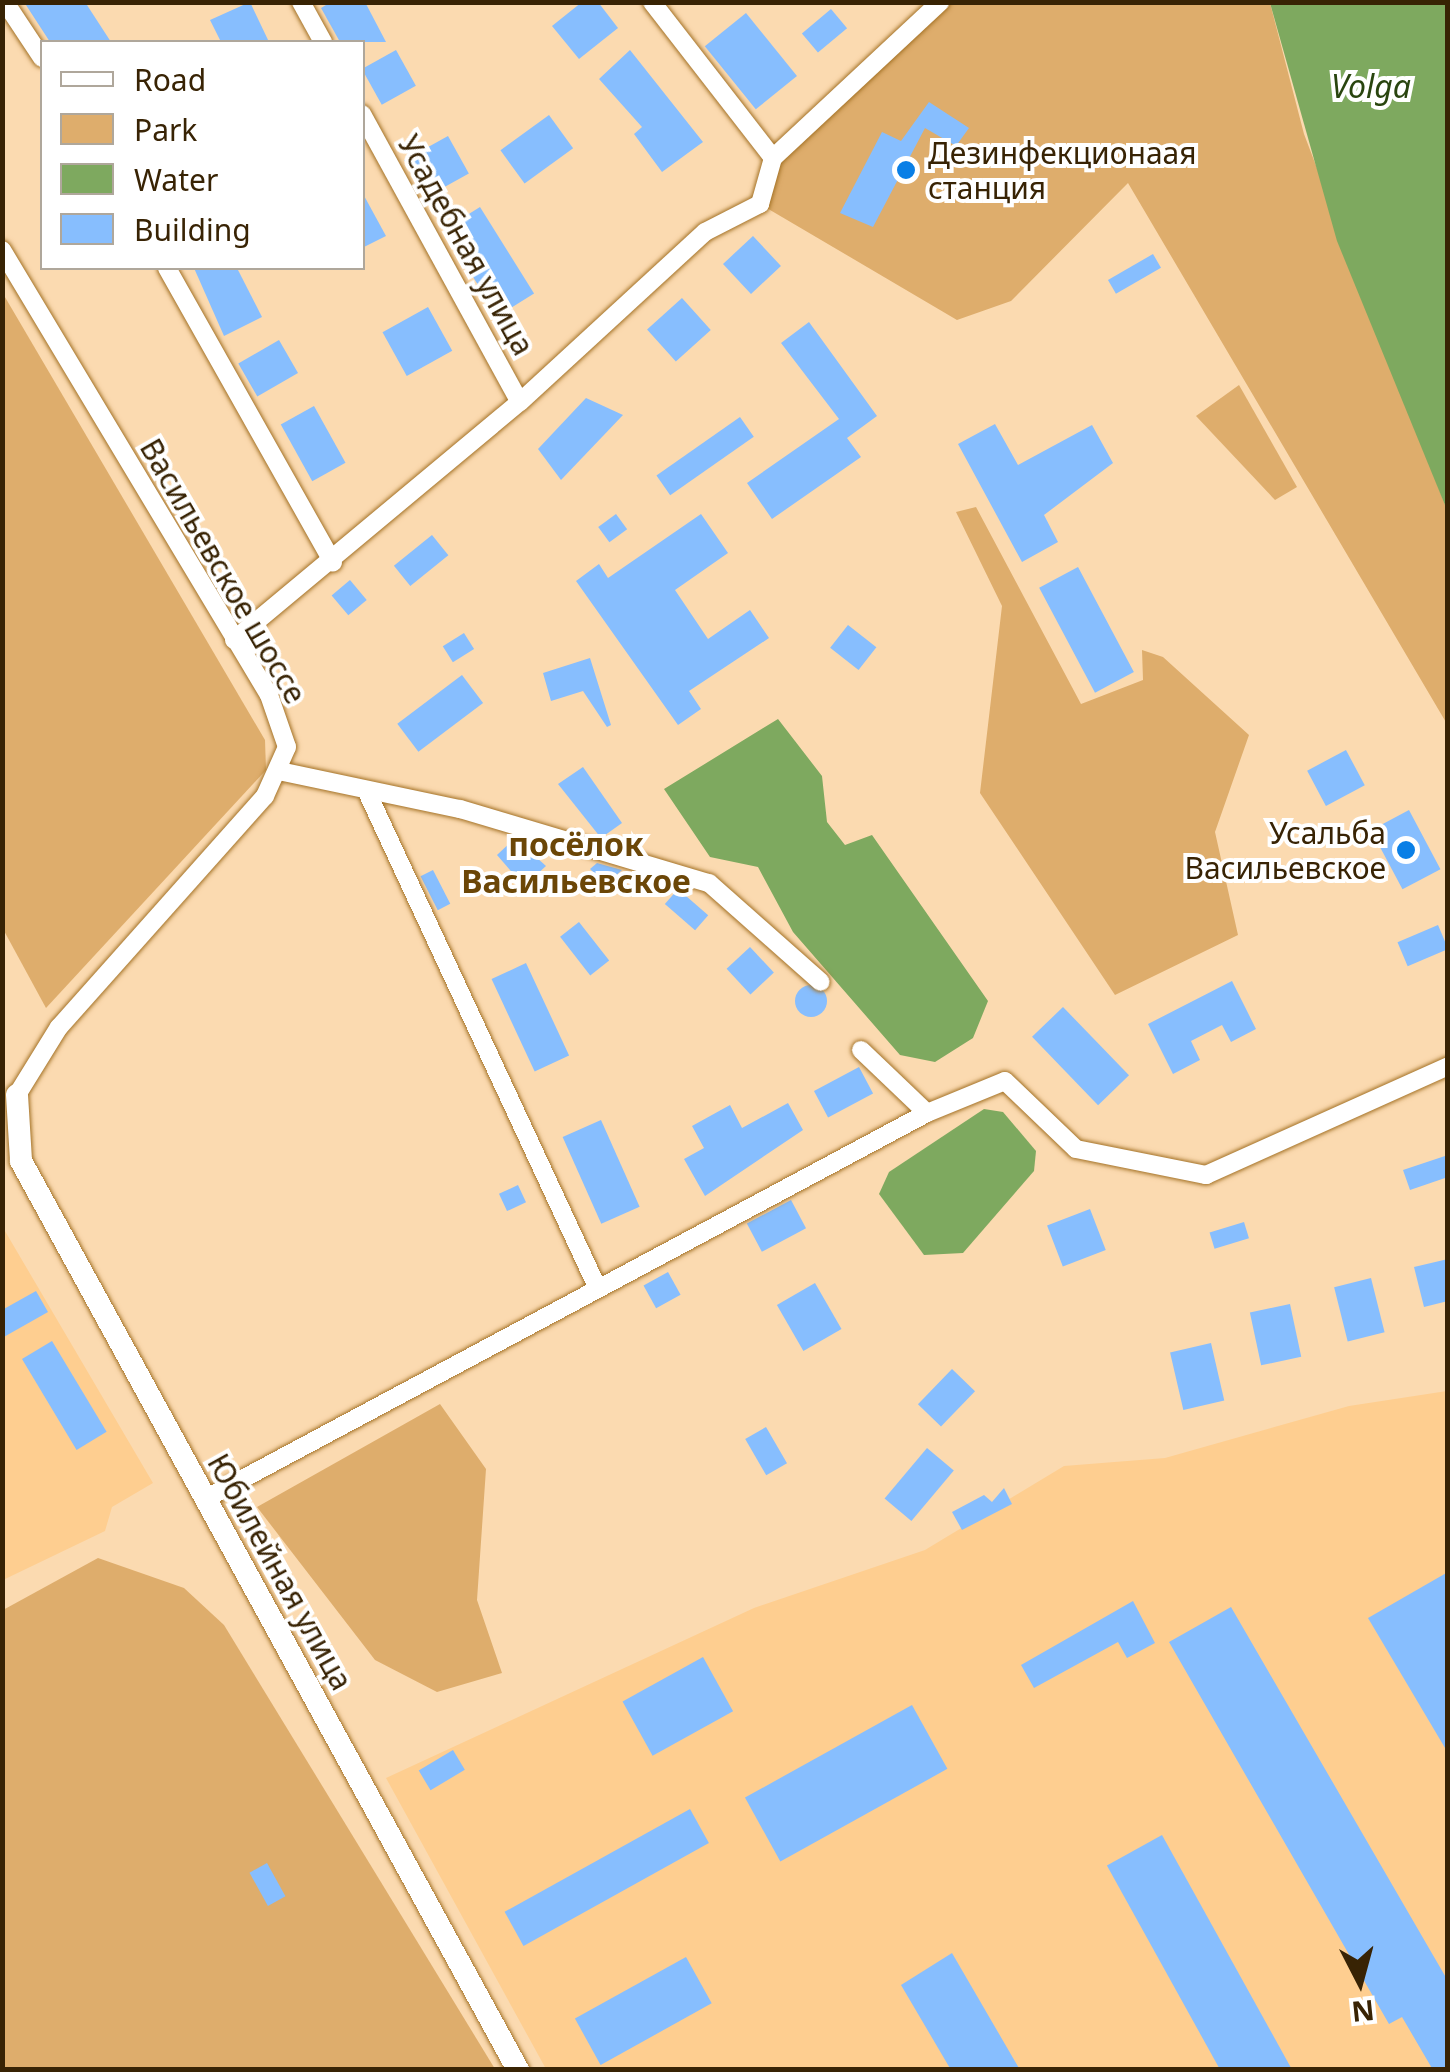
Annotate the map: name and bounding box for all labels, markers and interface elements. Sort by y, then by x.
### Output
legend [40,40,365,270]
text: Road [134,59,206,100]
water label: Volga [1331,67,1411,105]
text: Park [134,109,197,150]
street label: Усадебная улица [391,129,541,361]
place label: Дезинфекционаая станция [928,135,1197,206]
marker: Дезинфекционаая станция [893,157,919,183]
text: Water [134,159,218,200]
text: Building [134,209,251,250]
street label: Васильевское шоссе [133,432,313,710]
place label: Усальба Васильевское [1185,815,1386,886]
district label: посёлок Васильевское [461,826,691,901]
marker: Усальба Васильевское [1395,839,1417,861]
street label: Юбилейная улица [200,1448,360,1696]
north arrow [1310,1932,1410,2032]
text: N [1350,1992,1376,2032]

